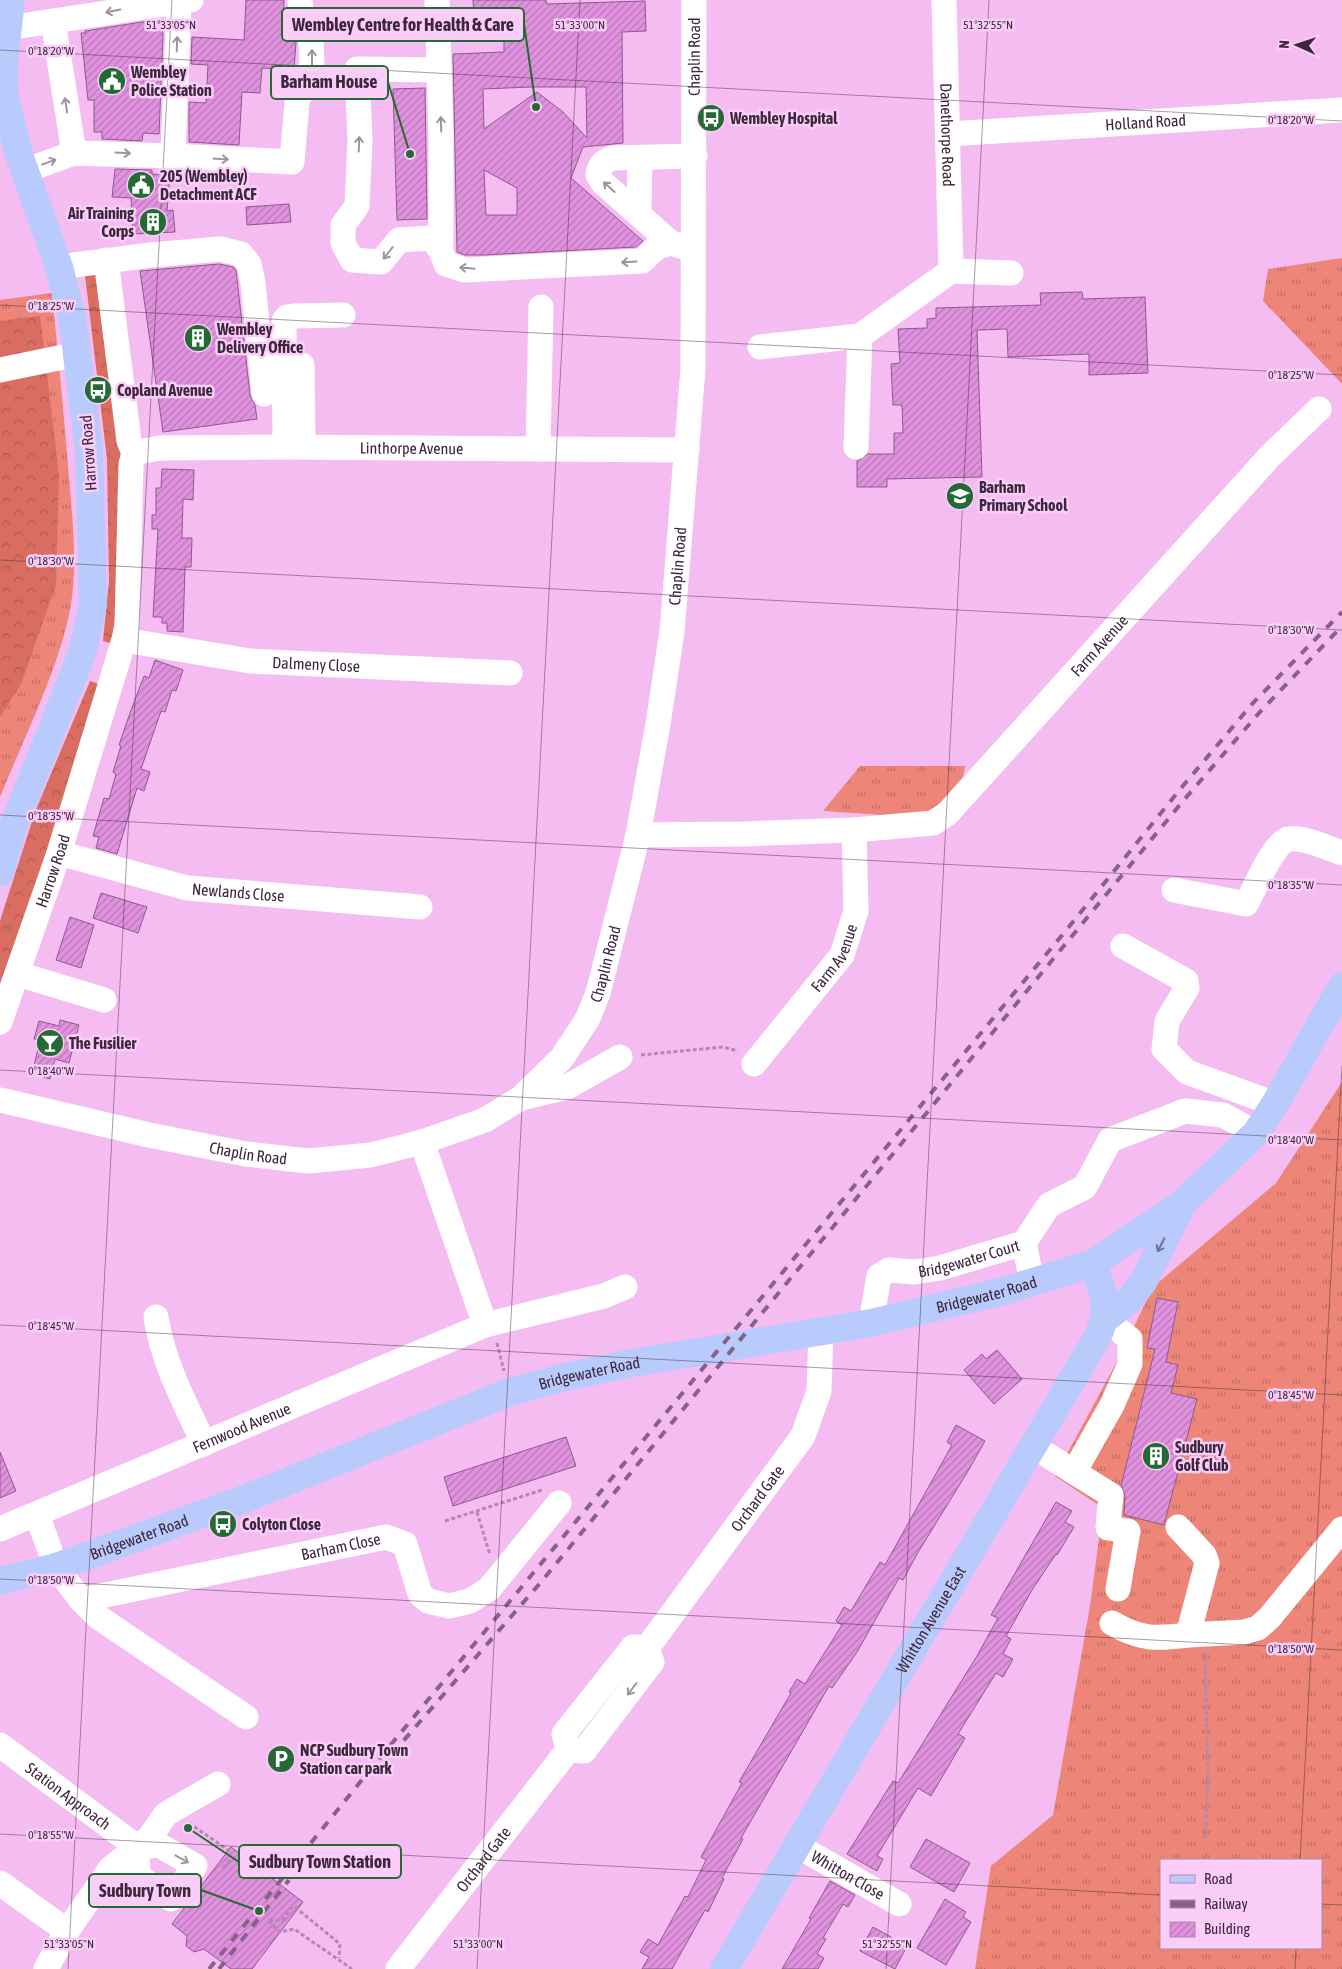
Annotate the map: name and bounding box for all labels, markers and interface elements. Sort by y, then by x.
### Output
one-way arrow [106,7,122,16]
callout: Wembley Centre for Health & Care [282,8,524,41]
text: Wembley Centre for Health & Care [291,14,514,35]
street label: Chaplin Road [685,17,704,96]
text: 51°33'05"N [146,18,196,32]
text: 51°33'00"N [555,18,605,32]
text: 51°32'55"N [963,18,1013,32]
north arrow [1272,20,1322,70]
one-way arrow [173,36,182,52]
text: N [1276,40,1292,49]
text: 0°18'20"W [28,44,74,58]
one-way arrow [307,49,317,65]
place label: Wembley Police Station [130,63,212,99]
public building icon: Wembley Police Station [97,66,127,96]
callout: Barham House [271,66,388,99]
text: Barham House [281,71,377,92]
street label: Danethorpe Road [937,83,958,187]
one-way arrow [61,97,71,113]
bus stop icon: Wembley Hospital [696,103,726,133]
place label: Wembley Hospital [729,109,838,127]
street label: Holland Road [1105,111,1187,133]
text: 0°18'20"W [1268,113,1314,127]
one-way arrow [436,116,446,132]
one-way arrow [355,137,364,153]
one-way arrow [114,149,130,158]
one-way arrow [213,155,229,164]
one-way arrow [41,157,56,166]
place label: 205 (Wembley) Detachment ACF [160,167,257,203]
public building icon: 205 (Wembley) Detachment ACF [126,170,156,200]
one-way arrow [602,181,615,193]
place label: Air Training Corps [67,204,134,240]
building icon: Air Training Corps [138,207,168,237]
one-way arrow [383,246,394,259]
one-way arrow [621,257,637,266]
one-way arrow [459,263,475,273]
text: 0°18'25"W [28,299,74,313]
place label: Wembley Delivery Office [216,320,303,356]
building icon: Wembley Delivery Office [183,323,213,353]
text: 0°18'25"W [1268,368,1314,382]
bus stop icon: Copland Avenue [83,375,113,405]
place label: Copland Avenue [117,381,213,399]
street label: Harrow Road [76,415,100,491]
street label: Linthorpe Avenue [360,439,463,458]
place label: Barham Primary School [979,478,1068,514]
school or university icon: Barham Primary School [945,481,975,511]
street label: Chaplin Road [665,526,689,606]
text: 0°18'30"W [28,554,74,568]
street label: Farm Avenue [1067,611,1131,680]
text: 0°18'30"W [1268,623,1314,637]
street label: Dalmeny Close [272,653,360,675]
text: 0°18'35"W [28,809,74,823]
street label: Harrow Road [32,832,73,910]
text: 0°18'35"W [1268,878,1314,892]
street label: Newlands Close [191,879,285,905]
street label: Farm Avenue [807,922,860,995]
street label: Chaplin Road [586,924,624,1005]
bar icon: The Fusilier [35,1028,65,1058]
place label: The Fusilier [69,1034,136,1052]
text: 0°18'40"W [28,1064,74,1078]
text: 0°18'40"W [1268,1133,1314,1147]
street label: Chaplin Road [208,1138,288,1168]
street label: Bridgewater Court [917,1236,1022,1280]
one-way arrow [1156,1237,1165,1252]
street label: Bridgewater Road [934,1272,1039,1316]
text: 0°18'45"W [28,1319,74,1333]
street label: Bridgewater Road [536,1353,641,1393]
text: 0°18'45"W [1268,1388,1314,1402]
street label: Fernwood Avenue [190,1399,293,1456]
place label: Sudbury Golf Club [1175,1438,1229,1474]
building icon: Sudbury Golf Club [1141,1441,1171,1471]
street label: Orchard Gate [727,1462,787,1535]
bus stop icon: Colyton Close [208,1509,238,1539]
street label: Bridgewater Road [87,1511,191,1563]
place label: Colyton Close [242,1515,321,1533]
street label: Barham Close [300,1529,382,1563]
street label: Whitton Avenue East [892,1563,969,1676]
text: 0°18'50"W [28,1573,74,1587]
text: 0°18'50"W [1268,1642,1314,1656]
one-way arrow [626,1682,637,1695]
place label: NCP Sudbury Town Station car park [300,1741,408,1777]
parking icon: NCP Sudbury Town Station car park [266,1744,296,1774]
street label: Station Approach [22,1758,114,1833]
street label: Orchard Gate [452,1823,514,1895]
text: 0°18'55"W [28,1828,74,1842]
callout: Sudbury Town Station [239,1845,401,1878]
street label: Whitton Close [808,1847,888,1903]
text: Sudbury Town Station [249,1851,391,1872]
one-way arrow [174,1854,189,1864]
legend [1160,1859,1322,1949]
text: Road [1204,1870,1233,1887]
callout: Sudbury Town [89,1874,201,1907]
text: Sudbury Town [99,1880,191,1901]
text: Railway [1204,1895,1248,1912]
text: Building [1204,1920,1250,1937]
text: 51°33'05"N [44,1937,94,1951]
text: 51°33'00"N [453,1937,503,1951]
text: 51°32'55"N [862,1937,912,1951]

